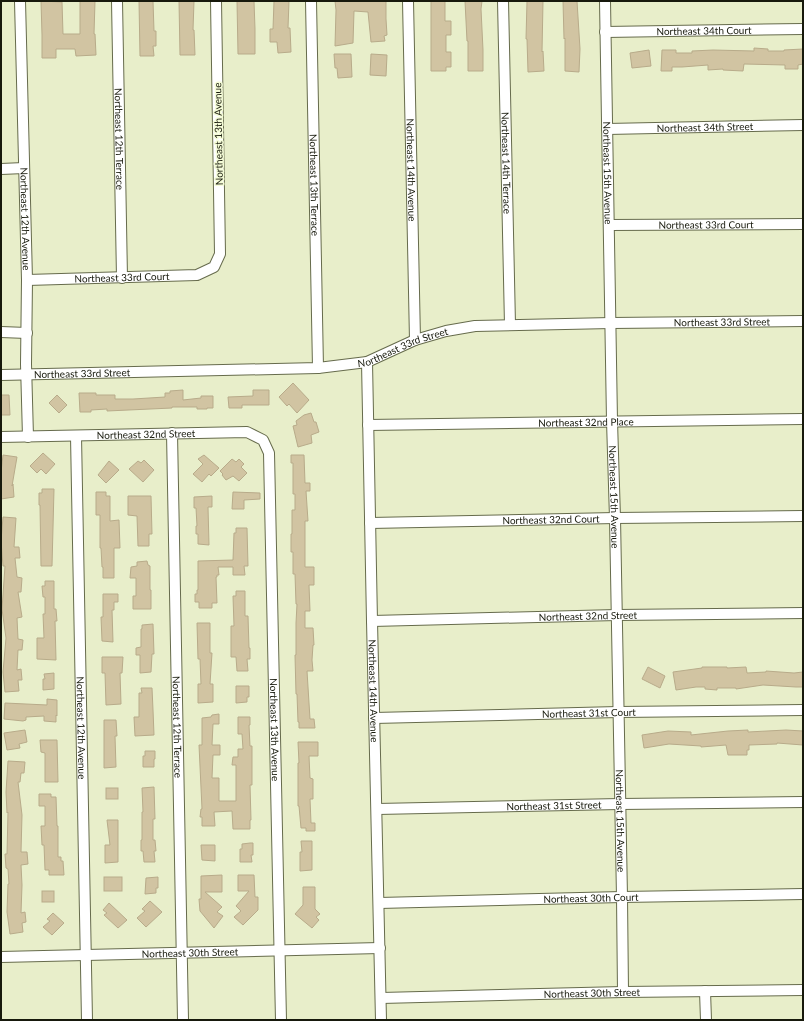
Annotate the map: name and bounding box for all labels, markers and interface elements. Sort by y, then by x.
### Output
street label: Northeast 34th Court [656,24,752,37]
street label: Northeast 13th Avenue [211,83,225,185]
street label: Northeast 12th Terrace [113,88,126,190]
street label: Northeast 14th Terrace [499,112,514,214]
street label: Northeast 14th Avenue [404,118,419,222]
street label: Northeast 34th Street [657,120,754,134]
street label: Northeast 15th Avenue [601,121,615,225]
street label: Northeast 13th Terrace [308,134,321,236]
street label: Northeast 12th Avenue [18,167,33,271]
street label: Northeast 33rd Court [658,218,754,231]
street label: Northeast 33rd Court [74,270,170,285]
street label: Northeast 33rd Street [674,315,771,328]
street label: Northeast 33rd Street [357,325,450,369]
street label: Northeast 33rd Street [34,366,131,380]
street label: Northeast 32nd Place [538,415,634,429]
street label: Northeast 32nd Street [97,427,196,441]
street label: Northeast 15th Avenue [607,445,622,548]
street label: Northeast 32nd Court [502,512,600,526]
street label: Northeast 32nd Street [539,609,638,623]
street label: Northeast 14th Avenue [366,639,381,743]
street label: Northeast 12th Avenue [75,676,88,780]
street label: Northeast 12th Terrace [171,676,184,778]
street label: Northeast 13th Avenue [268,678,282,781]
street label: Northeast 31st Court [542,706,636,720]
street label: Northeast 15th Avenue [614,769,628,872]
street label: Northeast 31st Street [506,798,602,812]
street label: Northeast 30th Court [543,891,639,905]
street label: Northeast 30th Street [142,945,239,960]
street label: Northeast 30th Street [544,986,641,1000]

